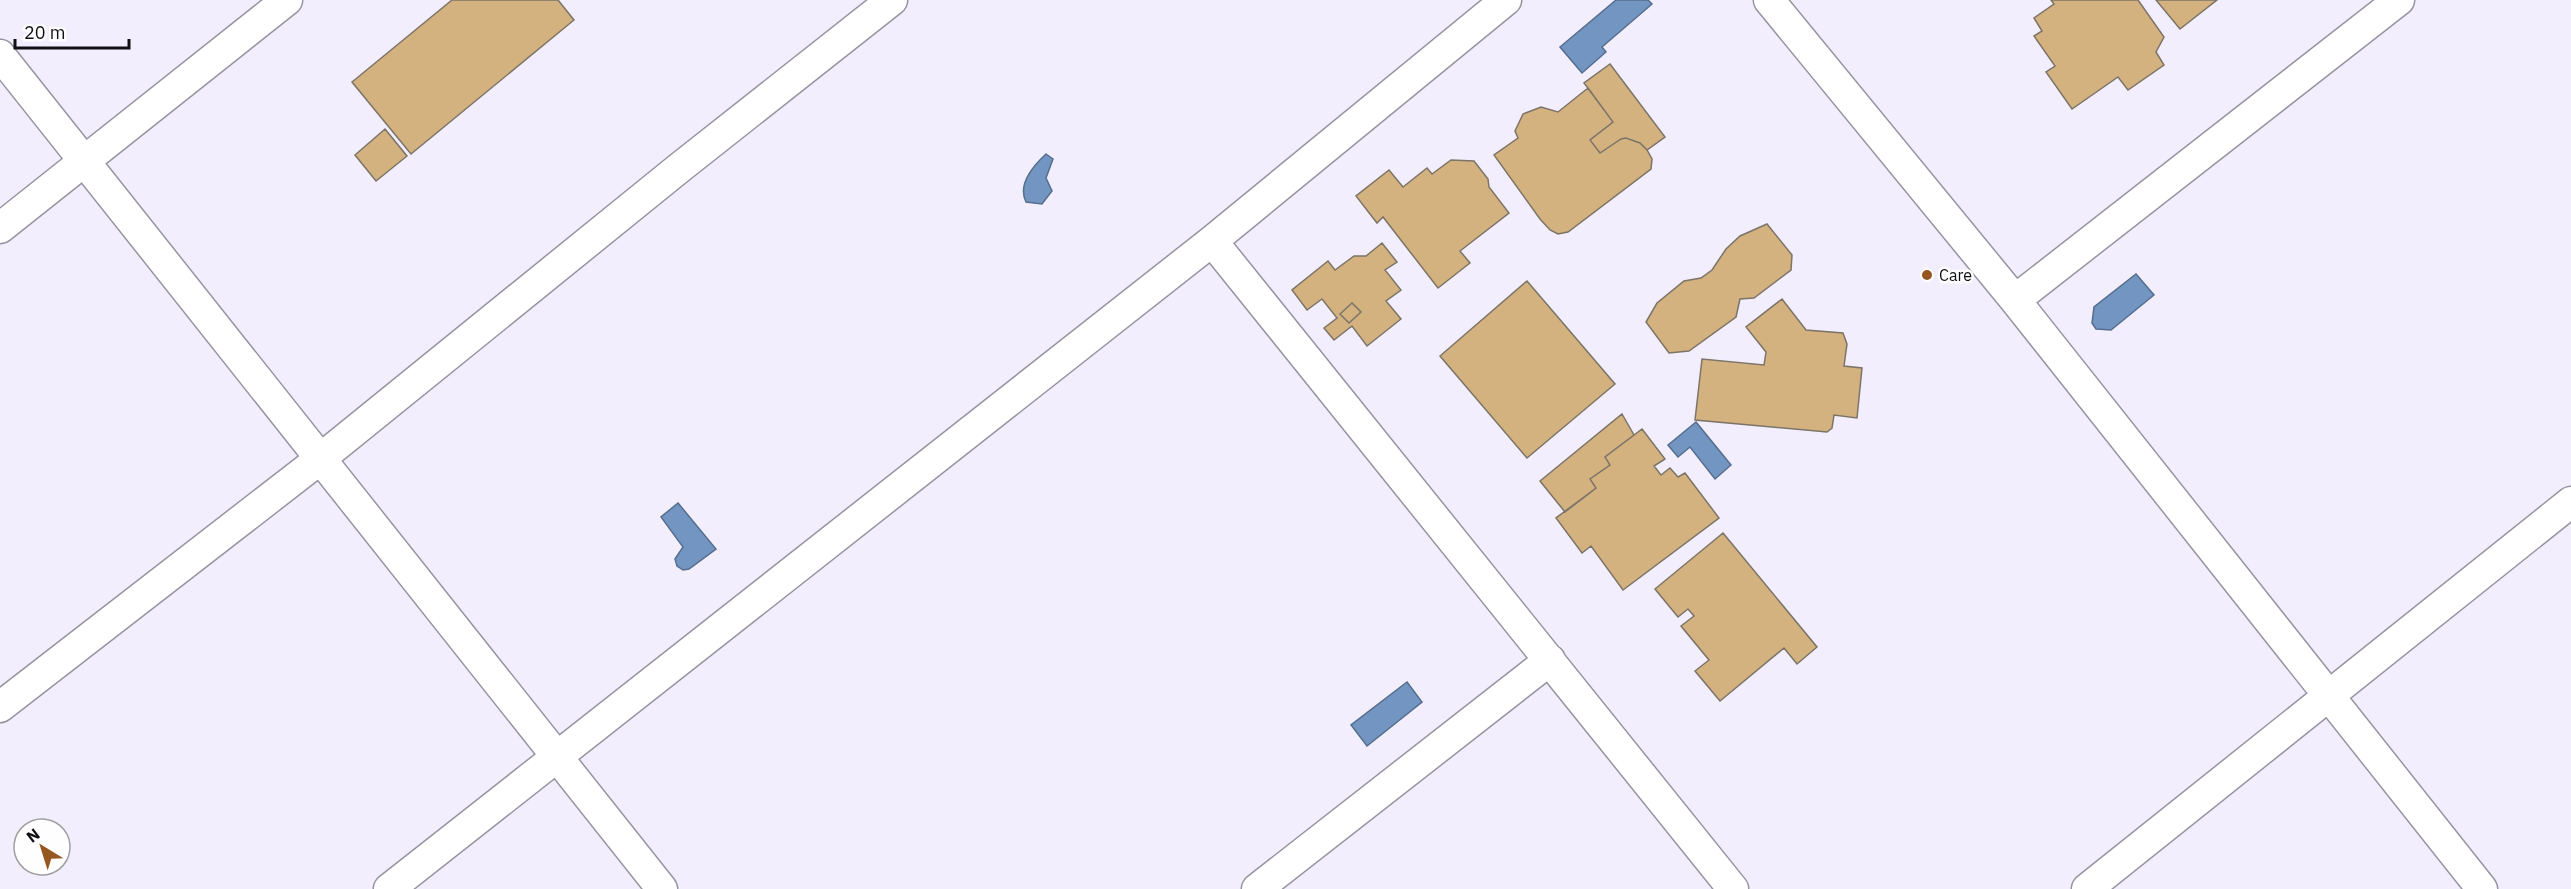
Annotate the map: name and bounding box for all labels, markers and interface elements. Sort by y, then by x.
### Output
scale bar [15,12,129,50]
text: 20 m [24,21,66,44]
place label: Care [1939,265,1972,285]
marker: Care [1920,268,1934,282]
north arrow [12,817,72,877]
text: N [22,824,43,847]

